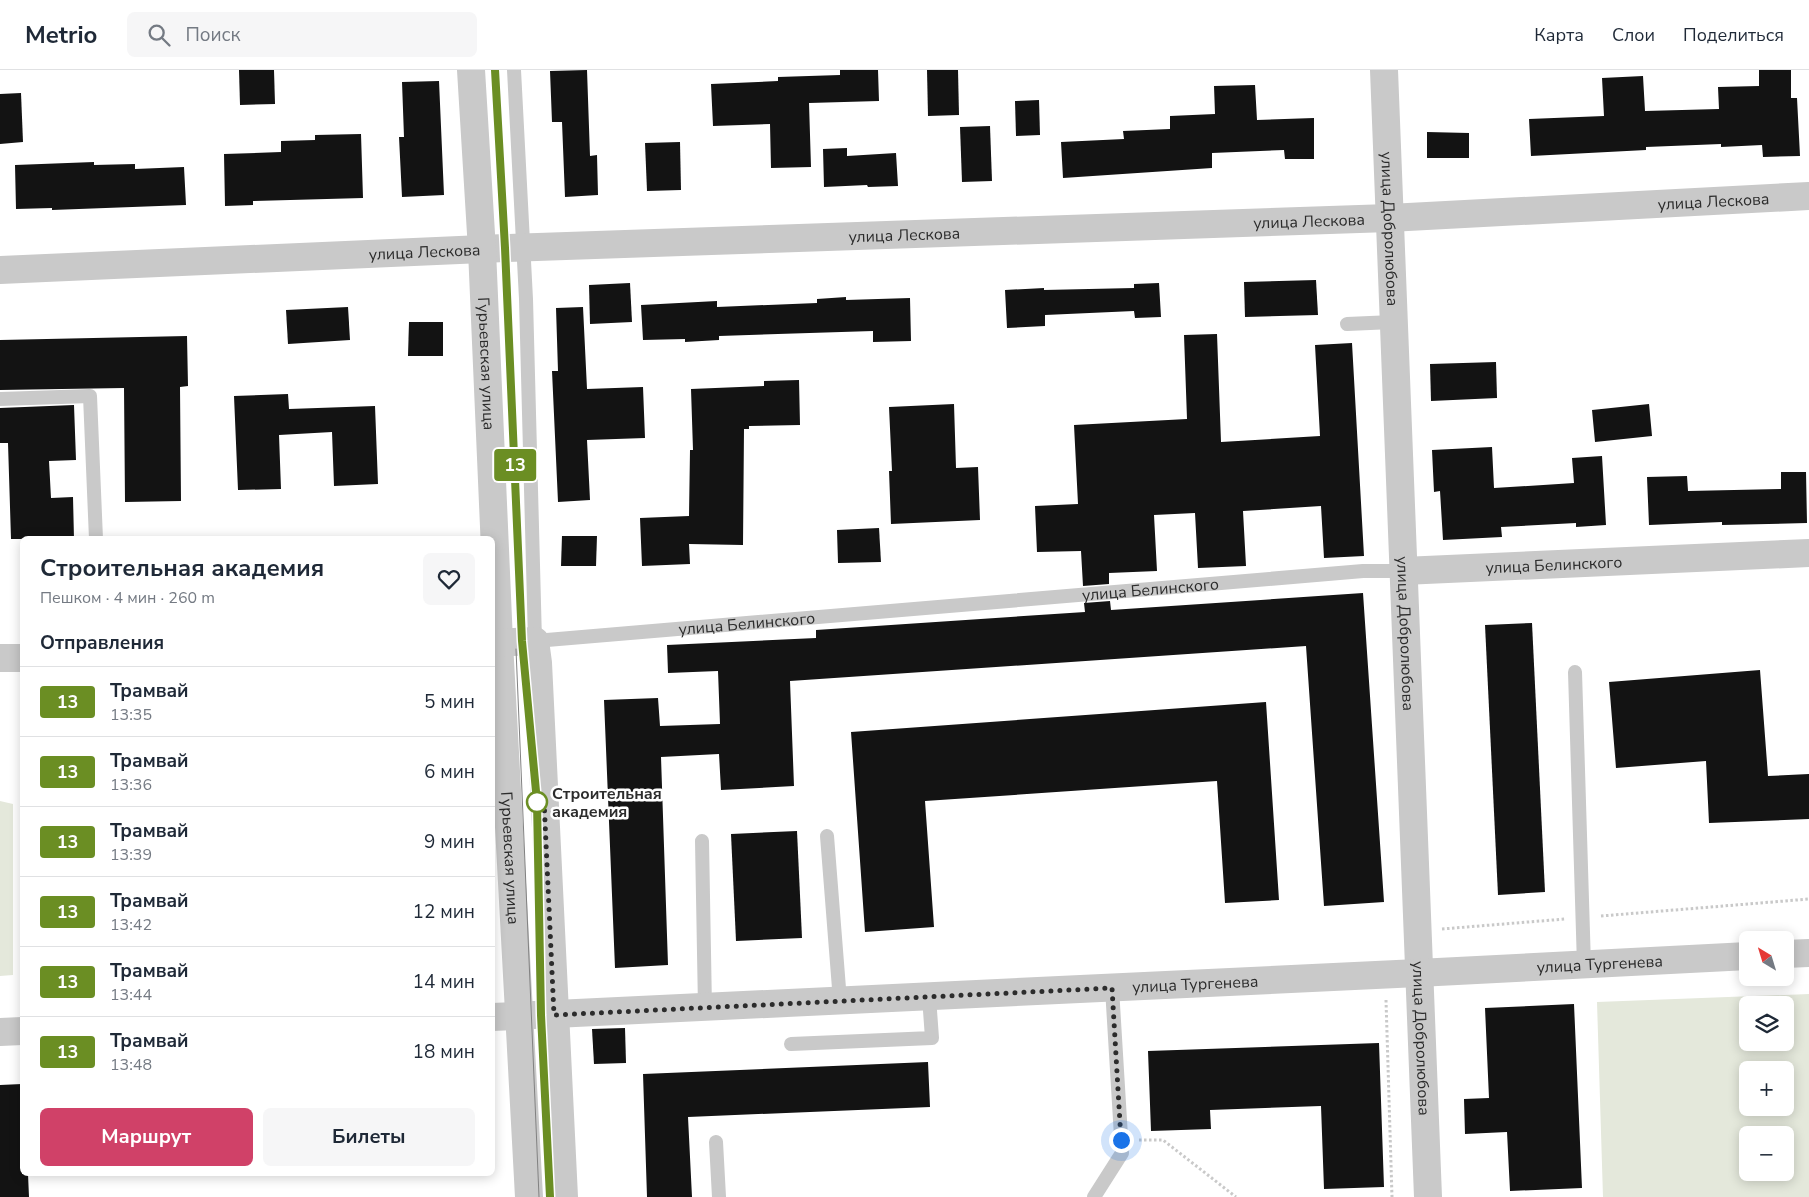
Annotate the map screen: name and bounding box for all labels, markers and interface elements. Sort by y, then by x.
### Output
search box [127,12,477,57]
text: Metrio [25,19,97,51]
icon: search [145,21,173,49]
text: Поиск [185,22,241,48]
text: Карта [1534,23,1584,47]
text: Слои [1612,23,1655,47]
text: Поделиться [1683,23,1784,47]
street label: улица Добролюбова [1375,151,1403,307]
street label: улица Лескова [1657,188,1770,216]
street label: улица Лескова [1253,209,1365,235]
street label: улица Лескова [848,223,961,248]
street label: улица Лескова [368,239,481,266]
street label: Гурьевская улица [472,297,500,431]
line badge: 13 [492,449,538,481]
text: 13 [504,453,526,477]
street label: улица Белинского [1485,551,1623,579]
text: Строительная академия [40,552,324,584]
button: heart [423,553,475,605]
street label: улица Добролюбова [1391,556,1419,711]
street label: улица Белинского [1081,573,1220,607]
text: Пешком · 4 мин · 260 m [40,587,215,609]
street label: улица Белинского [678,607,816,641]
text: Отправления [40,630,164,656]
text: Трамвай [110,678,189,704]
text: 5 мин [424,689,475,715]
text: 13 [57,690,78,714]
text: 13:35 [110,704,152,726]
text: Трамвай [110,748,189,774]
text: 6 мин [424,759,475,785]
text: 13 [57,760,78,784]
text: 13:36 [110,774,152,796]
place label: Строительная академия [552,783,662,823]
street label: Гурьевская улица [495,791,524,925]
marker: Строительная академия [526,791,548,813]
text: Трамвай [110,818,189,844]
text: 9 мин [424,829,475,855]
text: 13 [57,830,78,854]
text: 13:39 [110,844,152,866]
text: Трамвай [110,888,189,914]
text: 12 мин [413,899,475,925]
text: 13 [57,900,78,924]
text: 13:42 [110,914,152,936]
north arrow [1739,931,1794,986]
map controls [1739,931,1794,1181]
street label: улица Тургенева [1536,950,1663,979]
text: Трамвай [110,958,189,984]
street label: улица Добролюбова [1407,961,1435,1116]
text: 14 мин [413,969,475,995]
text: 13 [57,970,78,994]
street label: улица Тургенева [1132,971,1259,999]
text: 13:44 [110,984,152,1006]
button: layers [1739,996,1794,1051]
text: Трамвай [110,1028,189,1054]
text: 18 мин [413,1039,475,1065]
text: 13 [57,1040,78,1064]
text: 13:48 [110,1054,152,1076]
button: + [1739,1061,1794,1116]
button: Маршрут [40,1108,253,1166]
button: Билеты [263,1108,475,1166]
button: − [1739,1126,1794,1181]
your location [1109,1128,1134,1153]

